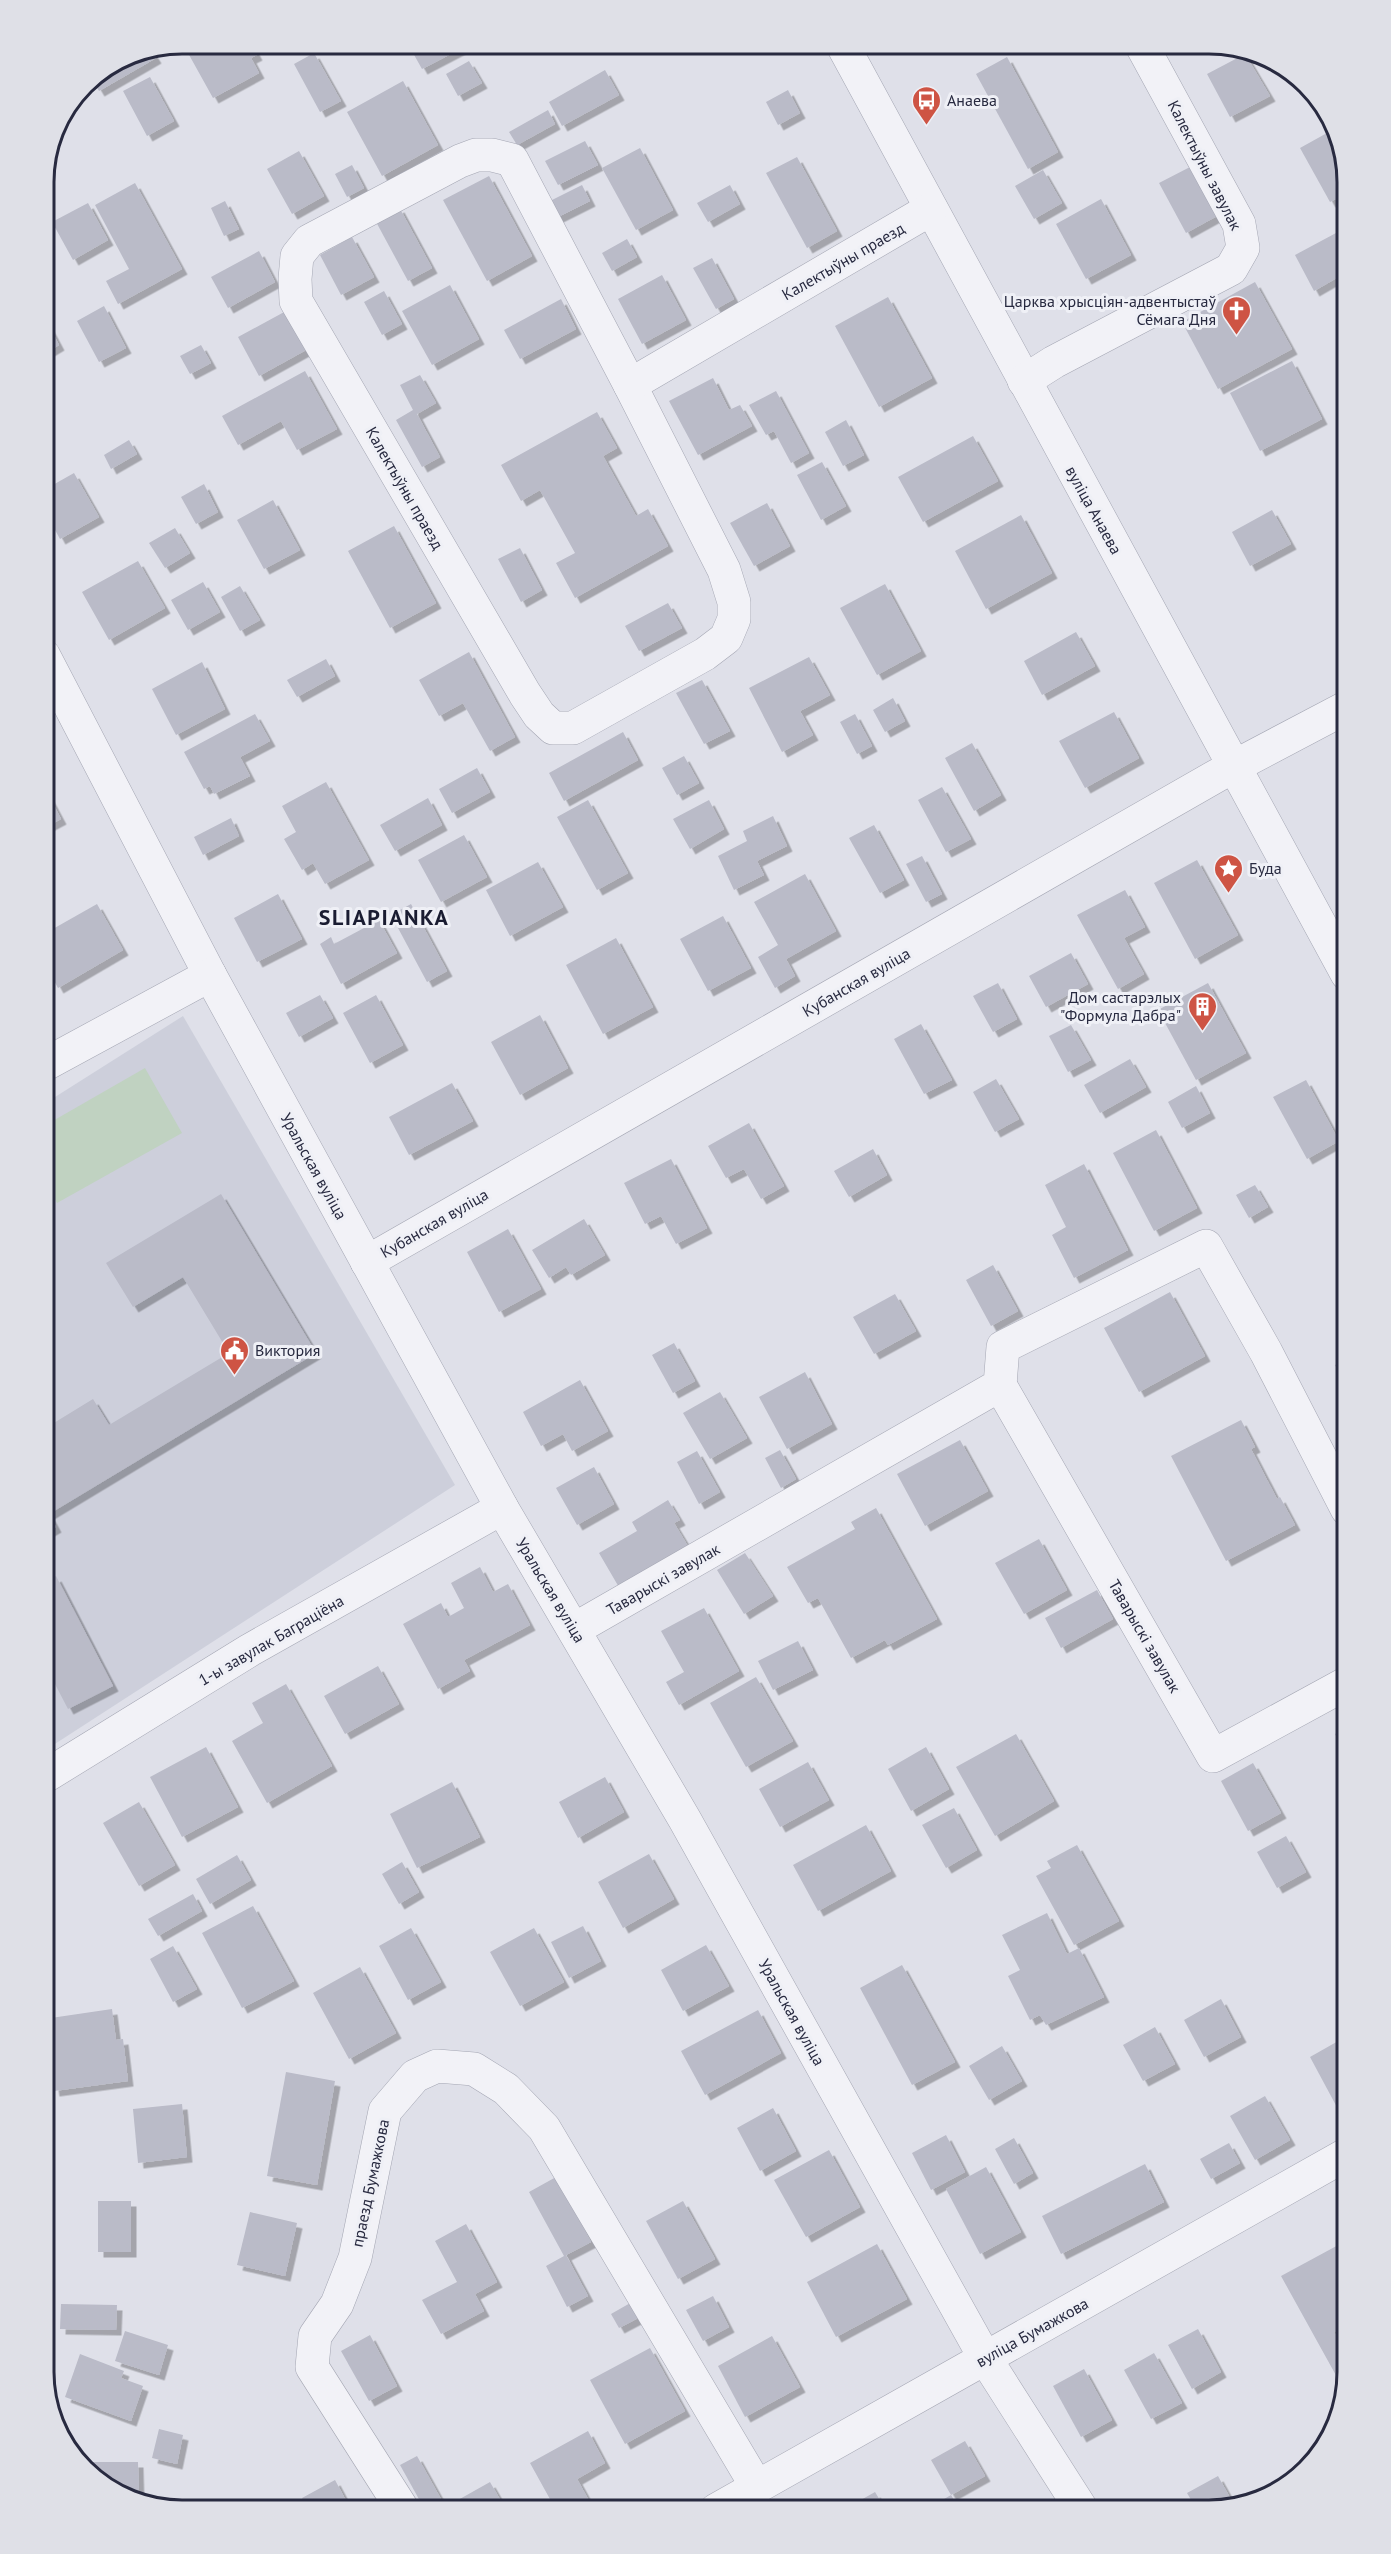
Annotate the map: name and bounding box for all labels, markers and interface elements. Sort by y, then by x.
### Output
bus stop icon: Анаева [910,84,942,126]
place label: Анаева [947,90,997,110]
street label: Калектыўны завулак [1164,97,1247,234]
street label: Калектыўны праезд [778,218,908,304]
place label: Царква хрысціян-адвентыстаў Сёмага Дня [1004,291,1217,329]
church icon: Царква хрысціян-адвентыстаў Сёмага Дня [1221,294,1253,336]
street label: Калектыўны праезд [362,423,448,553]
street label: вуліца Анаева [1061,462,1127,558]
place icon: Буда [1212,852,1244,894]
place label: Буда [1249,858,1282,878]
district label: SLIAPIANKA [319,903,449,931]
street label: Кубанская вуліца [798,943,914,1021]
place label: Дом састарэлых "Формула Дабра" [1060,987,1181,1025]
building icon: Дом састарэлых "Формула Дабра" [1186,990,1218,1032]
street label: Уральская вуліца [276,1109,352,1223]
street label: Кубанская вуліца [376,1184,492,1262]
public building icon: Виктория [218,1334,250,1376]
place label: Виктория [255,1340,320,1360]
street label: Уральская вуліца [512,1534,590,1646]
street label: Таварыскі завулак [603,1538,723,1620]
street label: Таварыскі завулак [1104,1576,1186,1696]
street label: 1-ы завулак Баграціёна [195,1590,347,1690]
street label: Уральская вуліца [754,1955,830,2069]
street label: праезд Бумажкова [347,2117,393,2249]
street label: вуліца Бумажкова [972,2293,1092,2371]

